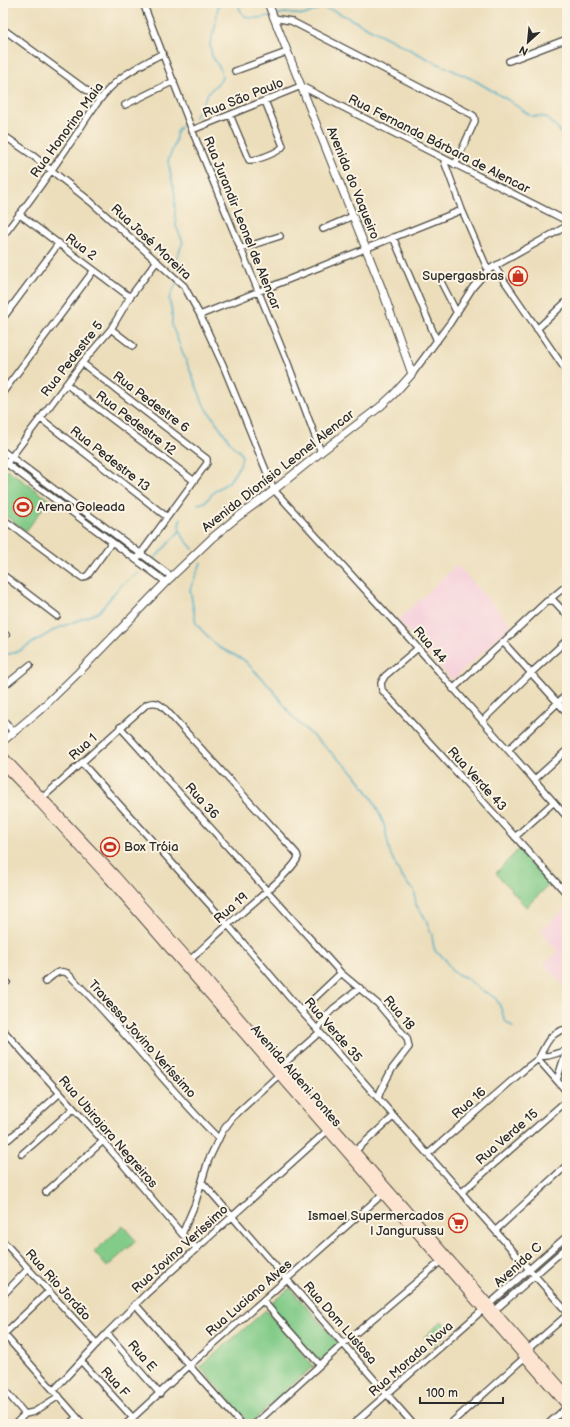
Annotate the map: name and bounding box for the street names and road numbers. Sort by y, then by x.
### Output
street label: Rua São Paulo [200,75,286,121]
street label: Rua Honorino Maia [27,79,107,181]
street label: Rua Fernanda Bárbara de Alencar [345,91,533,197]
street label: Avenida do Vaqueiro [323,124,383,242]
street label: Rua Jurandir Leonel de Alencar [200,134,284,312]
street label: Rua José Moreira [108,201,194,283]
street label: Rua 2 [62,230,100,264]
street label: Rua Pedestre 5 [38,318,106,400]
street label: Rua Pedestre 6 [109,368,193,436]
street label: Rua Pedestre 12 [93,388,180,459]
street label: Avenida Dionísio Leonel Alencar [199,406,358,536]
street label: Rua Pedestre 13 [67,423,153,495]
street label: Rua 44 [410,623,450,667]
street label: Rua 1 [66,730,100,764]
street label: Rua Verde 43 [444,744,510,814]
street label: Rua 36 [182,780,222,822]
street label: Rua 19 [211,889,251,927]
street label: Travessa Jovino Veríssimo [85,977,199,1101]
street label: Rua 18 [380,993,418,1034]
street label: Rua Verde 35 [301,994,365,1066]
street label: Avenida Aldeni Pontes [247,1022,345,1131]
street label: Rua Ubirajara Negreiros [55,1073,161,1192]
street label: Rua 16 [449,1084,490,1122]
street label: Rua Verde 15 [473,1106,541,1168]
street label: Rua Jovino Veríssimo [129,1202,231,1296]
street label: Avenida C [491,1239,545,1291]
street label: Rua Rio Jordão [22,1246,94,1324]
street label: Rua Luciano Alves [203,1256,296,1340]
street label: Rua Dom Lustosa [300,1278,380,1368]
street label: Rua Morada Nova [366,1318,456,1400]
street label: Rua E [124,1337,160,1375]
street label: Rua F [97,1364,133,1401]

